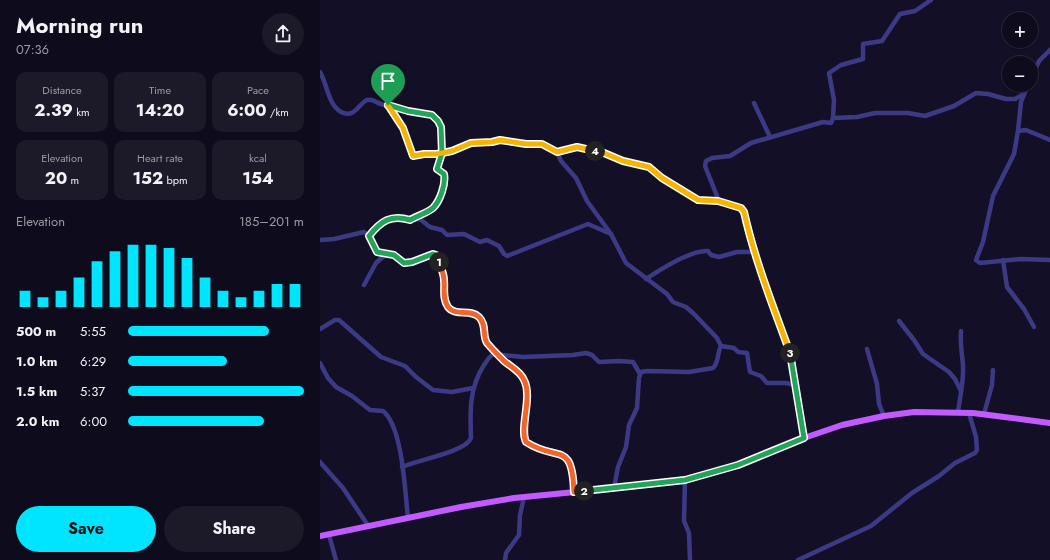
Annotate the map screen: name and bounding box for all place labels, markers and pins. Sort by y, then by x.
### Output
pin [371,64,405,105]
pin: 4 [585,141,605,161]
pin: 1 [429,252,449,272]
pin: 3 [780,343,800,363]
pin: 2 [574,481,594,501]

